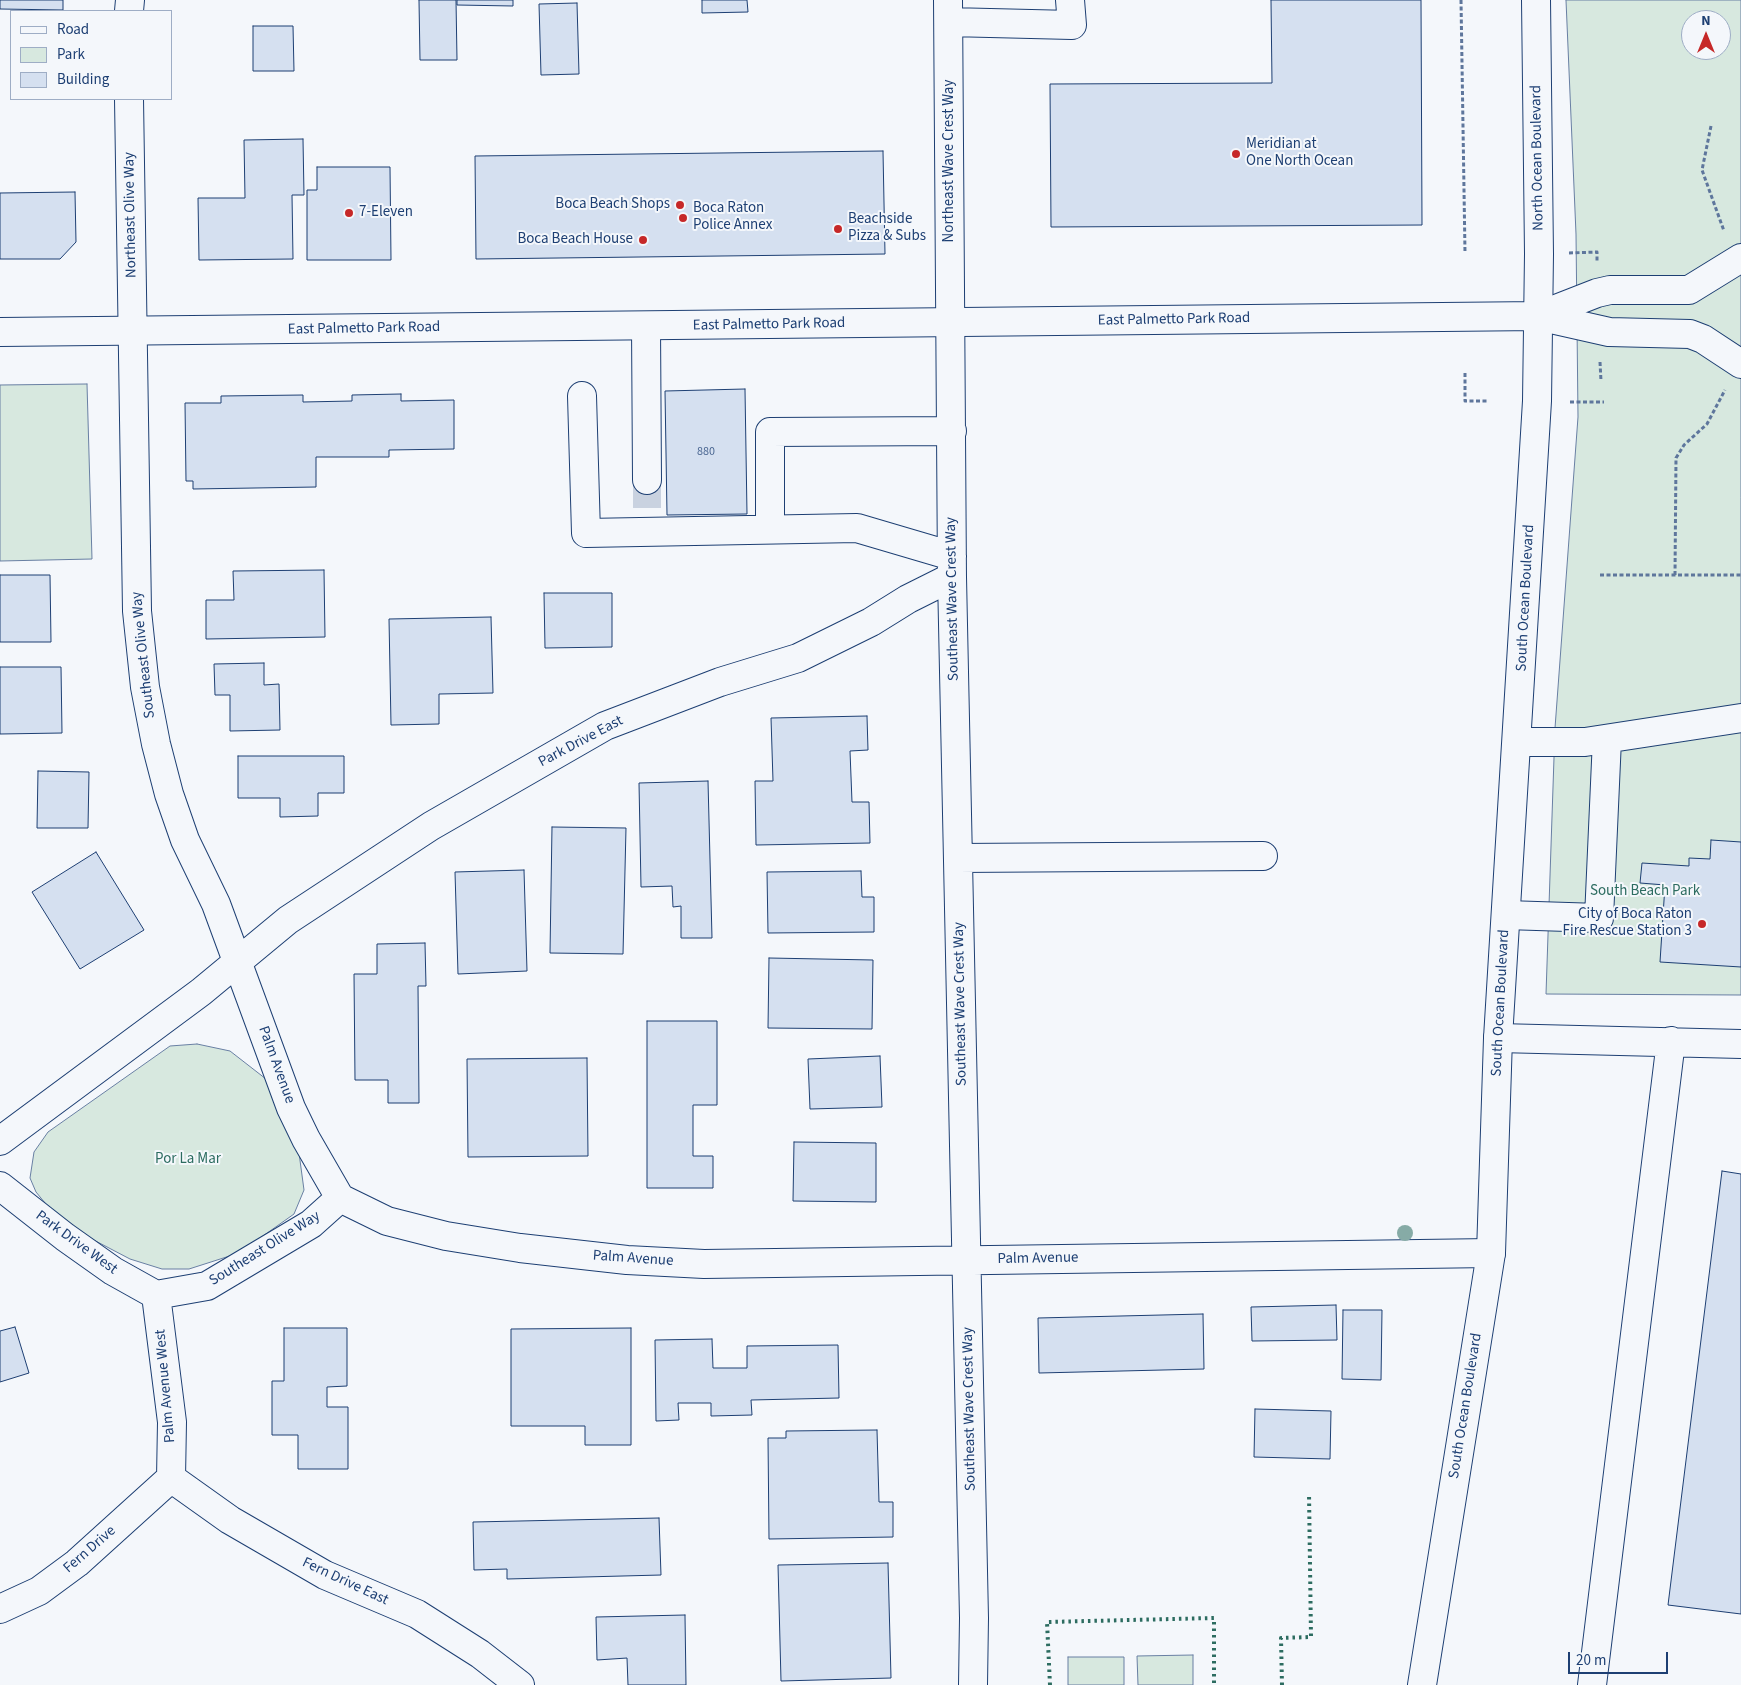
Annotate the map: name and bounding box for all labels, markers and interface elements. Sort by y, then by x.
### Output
legend [10,10,172,100]
north arrow [1681,10,1731,60]
text: N [1701,11,1711,31]
text: Road [57,19,89,40]
text: Park [57,44,85,65]
text: Building [57,69,109,90]
street label: Northeast Wave Crest Way [941,80,959,242]
street label: North Ocean Boulevard [1528,85,1548,231]
place label: Meridian at One North Ocean [1246,136,1353,171]
marker: Meridian at One North Ocean [1230,148,1242,160]
street label: Northeast Olive Way [121,152,141,278]
place label: Boca Beach Shops [555,196,670,214]
marker: Boca Beach Shops [674,199,686,211]
place label: Boca Raton Police Annex [693,200,772,235]
place label: 7-Eleven [359,204,413,222]
marker: 7-Eleven [343,207,355,219]
place label: Beachside Pizza & Subs [848,211,926,246]
marker: Boca Raton Police Annex [677,212,689,224]
marker: Beachside Pizza & Subs [832,223,844,235]
place label: Boca Beach House [517,231,633,249]
marker: Boca Beach House [637,234,649,246]
street label: East Palmetto Park Road [1098,310,1250,330]
street label: East Palmetto Park Road [693,315,845,335]
street label: East Palmetto Park Road [288,319,440,339]
house number: 880 [697,445,715,459]
street label: Southeast Wave Crest Way [943,517,963,681]
street label: South Ocean Boulevard [1513,524,1539,672]
street label: Southeast Olive Way [128,591,160,719]
street label: Park Drive East [536,712,626,772]
park label: South Beach Park [1590,883,1700,901]
place label: City of Boca Raton Fire Rescue Station 3 [1563,906,1692,941]
marker: City of Boca Raton Fire Rescue Station 3 [1696,918,1708,930]
street label: Southeast Wave Crest Way [951,922,971,1086]
street label: South Ocean Boulevard [1488,929,1514,1077]
street label: Palm Avenue [254,1024,298,1106]
park label: Por La Mar [155,1151,221,1169]
street label: Park Drive West [32,1207,120,1279]
street label: Southeast Olive Way [206,1208,324,1290]
street label: Palm Avenue [592,1247,674,1271]
street label: Palm Avenue [997,1249,1079,1269]
street label: Southeast Wave Crest Way [960,1327,980,1491]
street label: Palm Avenue West [152,1328,180,1444]
street label: South Ocean Boulevard [1446,1332,1486,1480]
street label: Fern Drive [60,1522,120,1578]
street label: Fern Drive East [299,1554,391,1610]
scale bar [1571,1642,1671,1674]
text: 20 m [1576,1650,1606,1671]

